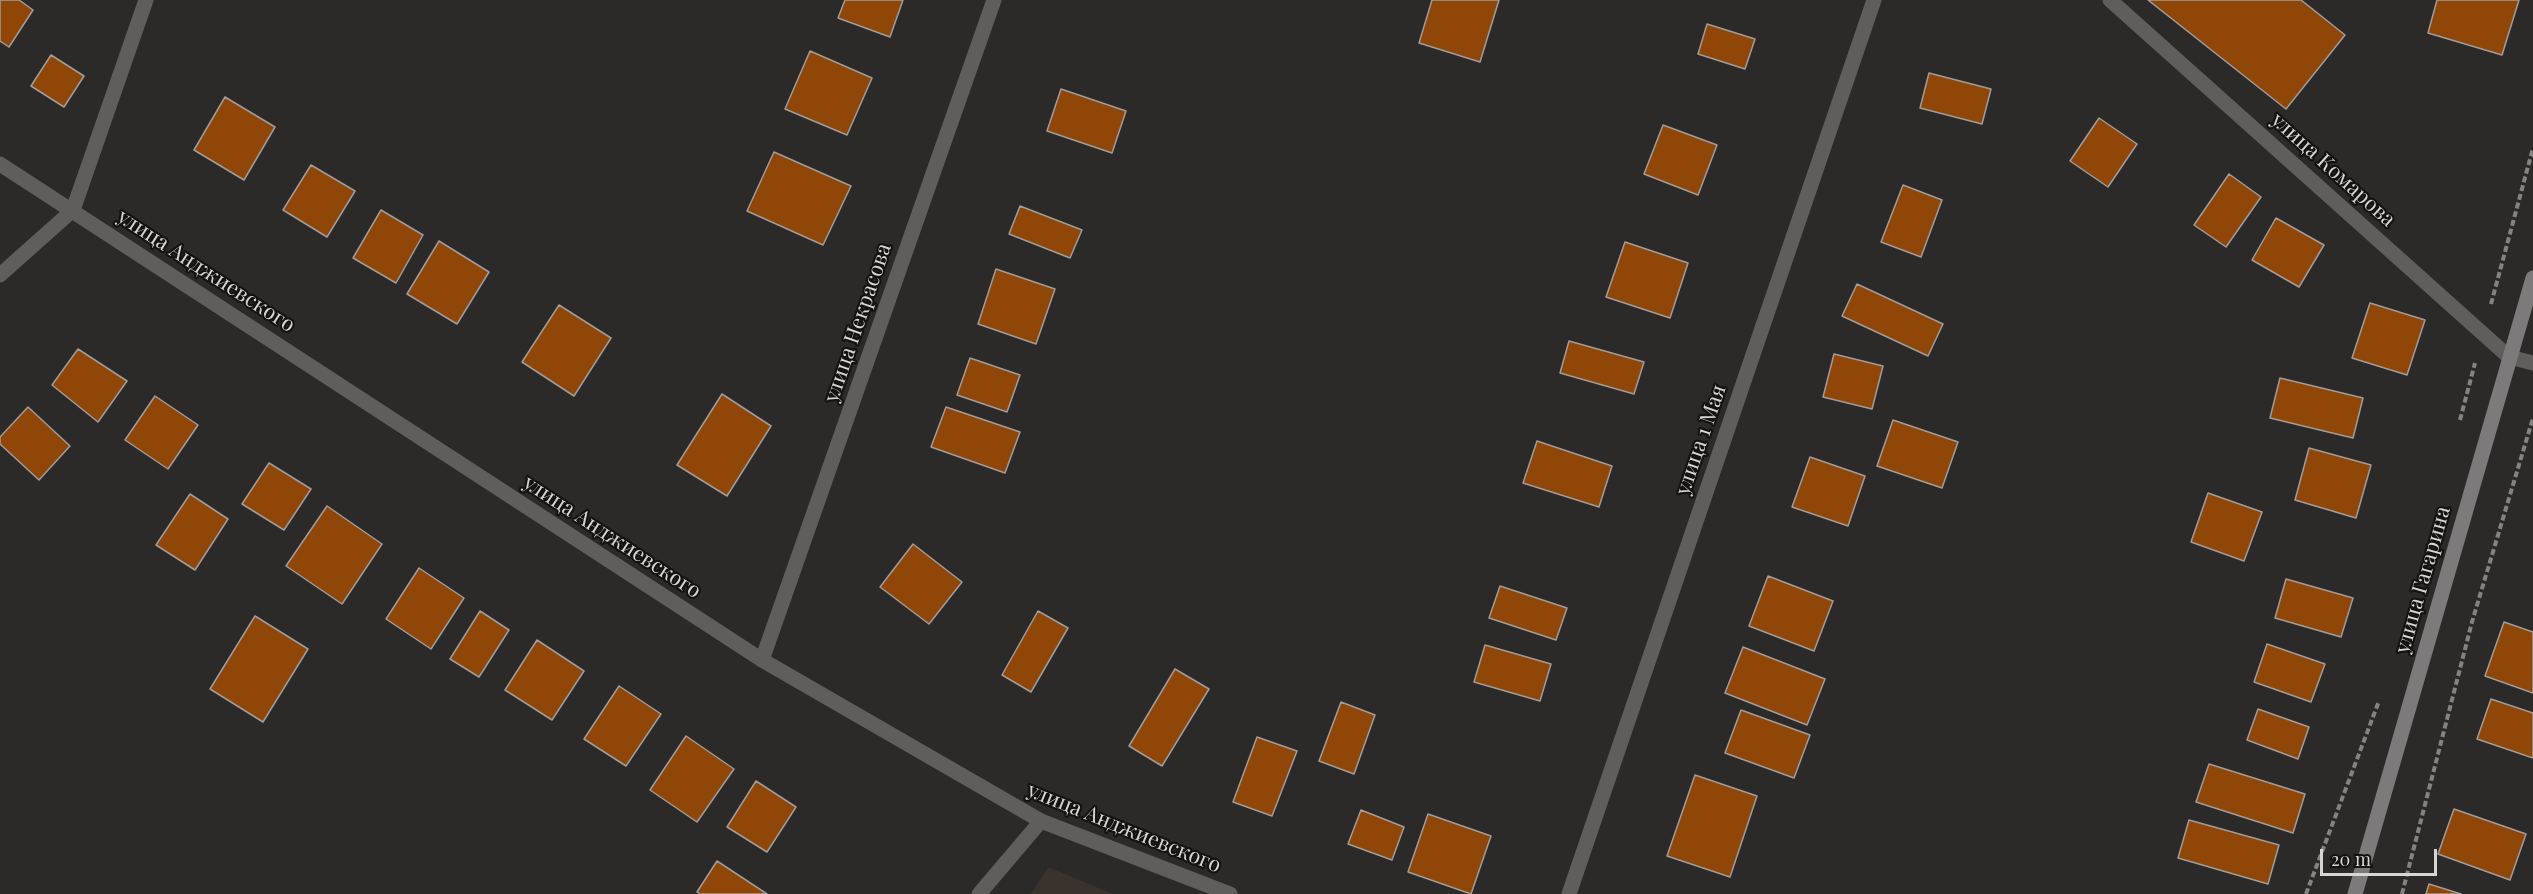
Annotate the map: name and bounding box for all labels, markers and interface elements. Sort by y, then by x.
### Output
street label: улица Комарова [2266,108,2400,232]
street label: улица Анджиевского [113,204,299,338]
street label: улица Некрасова [819,240,897,406]
street label: улица 1 Мая [1670,382,1732,498]
street label: улица Анджиевского [519,470,705,604]
street label: улица Гагарина [2390,504,2456,656]
street label: улица Анджиевского [1024,778,1224,878]
scale bar [2323,837,2440,875]
text: 20 m [2331,847,2371,871]

